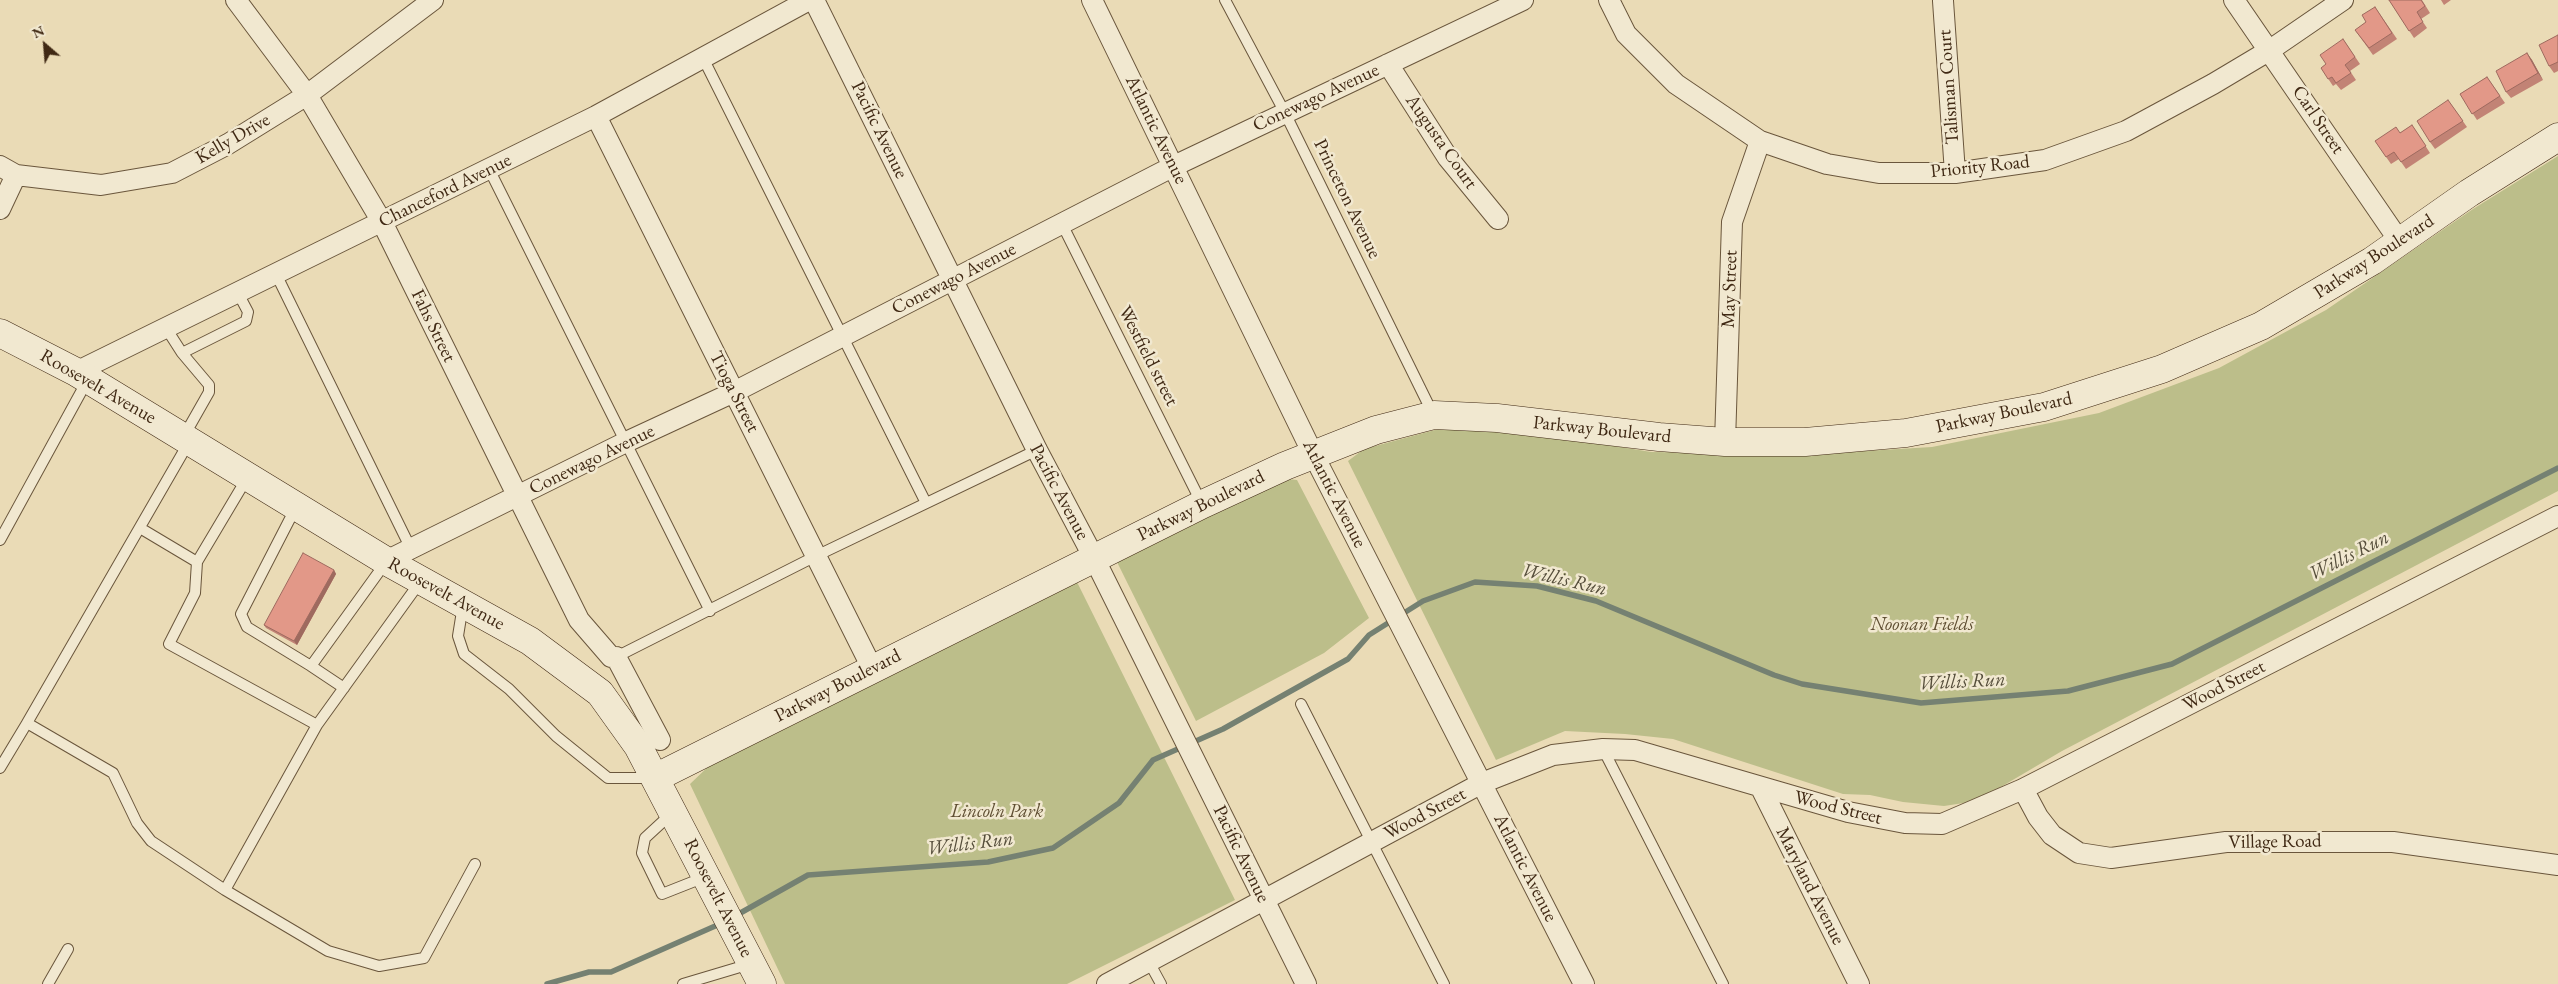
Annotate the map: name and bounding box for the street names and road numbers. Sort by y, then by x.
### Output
street label: Talisman Court [1934,29,1964,145]
street label: Conewago Avenue [1249,59,1383,137]
street label: Atlantic Avenue [1120,72,1192,188]
street label: Pacific Avenue [846,78,912,182]
street label: Carl Street [2287,81,2349,159]
street label: Augusta Court [1400,90,1482,194]
street label: Kelly Drive [192,109,274,169]
street label: Princeton Avenue [1308,136,1386,262]
street label: Chanceford Avenue [375,149,515,233]
street label: Priority Road [1929,150,2031,184]
street label: Parkway Boulevard [2310,210,2438,304]
street label: Conewago Avenue [888,238,1020,320]
street label: May Street [1717,250,1743,328]
street label: Fahs Street [406,286,460,366]
street label: Westfield street [1113,302,1183,410]
street label: Roosevelt Avenue [36,345,160,429]
street label: Tioga Street [704,348,764,436]
street label: Parkway Boulevard [1934,387,2074,439]
street label: Parkway Boulevard [1532,411,1672,449]
street label: Conewago Avenue [526,420,658,500]
street label: Atlantic Avenue [1297,436,1371,552]
street label: Pacific Avenue [1024,440,1094,544]
street label: Parkway Boulevard [1134,465,1268,547]
street label: Roosevelt Avenue [384,553,508,635]
street label: Parkway Boulevard [771,644,905,728]
street label: Wood Street [2179,656,2269,716]
street label: Wood Street [1380,783,1470,845]
street label: Wood Street [1792,786,1884,830]
street label: Pacific Avenue [1208,802,1274,906]
street label: Atlantic Avenue [1488,810,1562,926]
street label: Maryland Avenue [1771,823,1849,949]
street label: Village Road [2228,830,2322,854]
street label: Roosevelt Avenue [678,835,758,961]

